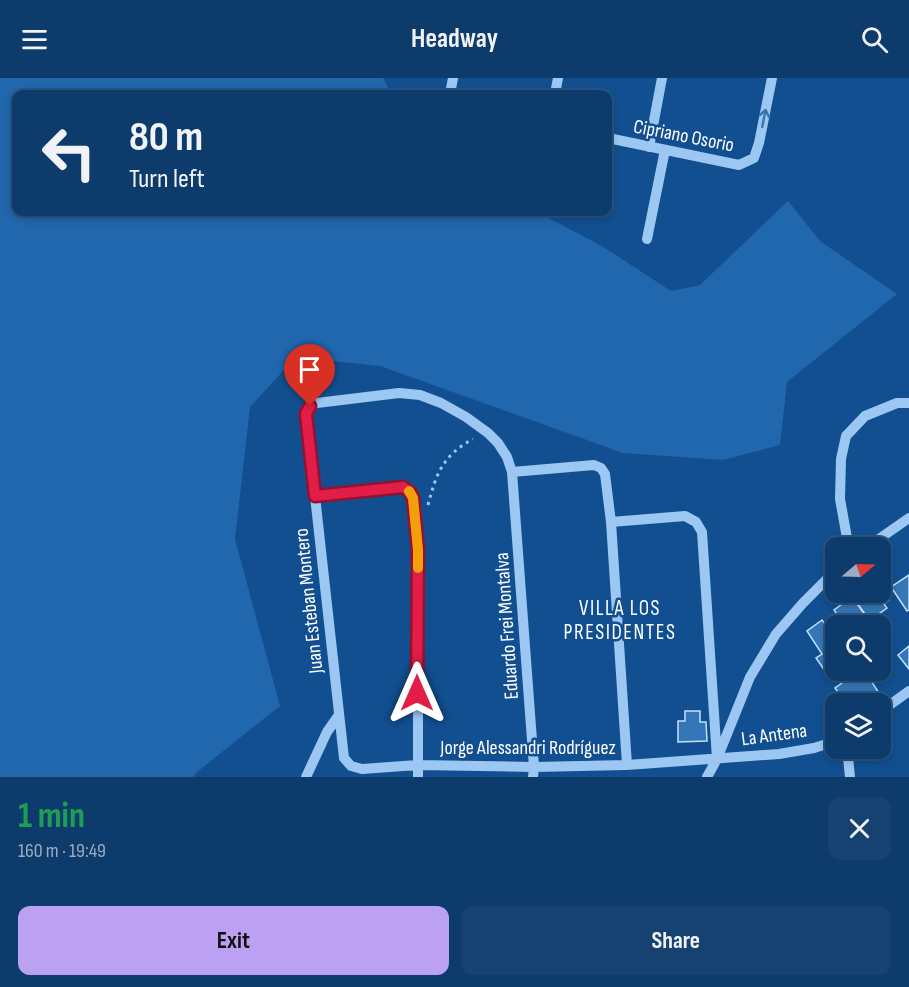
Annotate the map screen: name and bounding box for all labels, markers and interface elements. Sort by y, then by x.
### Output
icon: menu [18,23,51,56]
text: Headway [411,23,498,55]
icon: search [858,23,891,56]
one-way arrow [759,109,770,129]
text: 80 m [129,112,203,163]
icon: left [30,114,108,192]
street label: Cipriano Osorio [631,114,736,157]
text: Turn left [129,163,205,195]
pin [284,344,335,406]
icon: arrive [293,353,326,386]
street label: Juan Esteban Montero [289,527,329,676]
north arrow [825,537,891,603]
map controls [825,537,891,759]
street label: Eduardo Frei Montalva [490,552,524,700]
district label: VILLA LOS PRESIDENTES [564,596,676,645]
button: search [825,615,891,681]
position arrow [385,661,449,725]
button: layers [825,693,891,759]
street label: La Antena [740,719,809,751]
street label: Jorge Alessandri Rodríguez [439,736,616,760]
text: 1 min [18,795,85,838]
button: close [828,797,891,860]
text: 160 m · 19:49 [18,839,106,863]
button: Exit [18,906,449,975]
button: Share [461,906,891,975]

